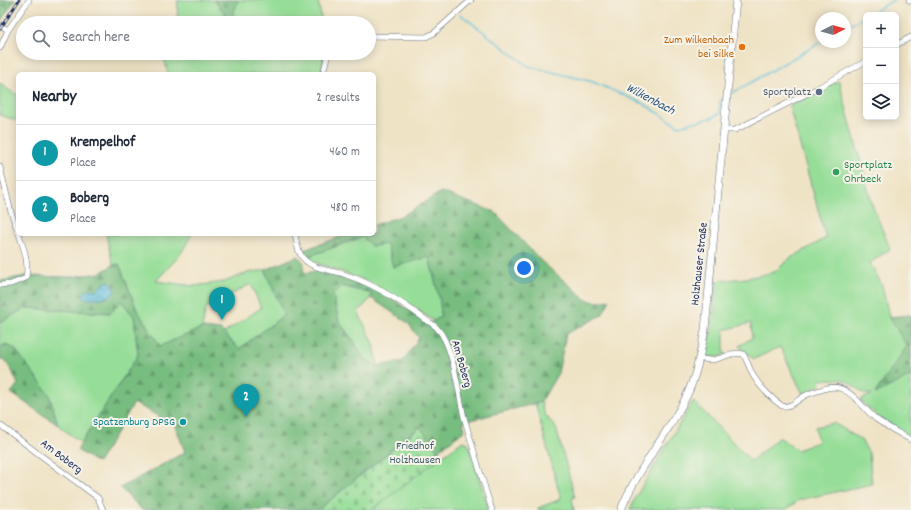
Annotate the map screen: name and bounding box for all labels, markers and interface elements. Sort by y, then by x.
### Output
north arrow [815,12,851,48]
map controls [863,12,899,120]
button: + [863,12,899,48]
search box [16,16,376,60]
icon: search [30,27,52,49]
text: Search here [62,27,130,49]
place label: Zum Wilkenbach bei Silke [664,32,734,63]
marker: Zum Wilkenbach bei Silke [737,42,747,52]
button: − [863,48,899,84]
water label: Wilkenbach [622,79,679,121]
place label: Sportplatz [763,84,811,101]
button: layers [863,84,899,120]
text: Nearby [32,86,76,110]
marker: Sportplatz [814,87,824,97]
text: 2 results [316,89,360,108]
text: Krempelhof [70,132,135,154]
text: 1 [44,143,46,162]
text: 460 m [329,143,360,162]
text: Place [70,154,96,173]
place label: Sportplatz Ohrbeck [844,157,892,188]
marker: Sportplatz Ohrbeck [831,167,841,177]
text: Boberg [70,188,109,210]
text: 2 [42,199,48,218]
text: 480 m [330,199,360,218]
text: Place [70,210,96,229]
street label: Holzhauser Straße [687,222,713,306]
your location [514,258,534,278]
pin: 1 [209,287,235,320]
street label: Am Boberg [446,338,476,390]
pin: 2 [233,384,259,417]
place label: Spatzenburg DPSG [93,414,175,431]
marker: Spatzenburg DPSG [178,417,188,427]
street label: Am Boberg [36,436,86,478]
park label: Friedhof Holzhausen [389,438,441,469]

